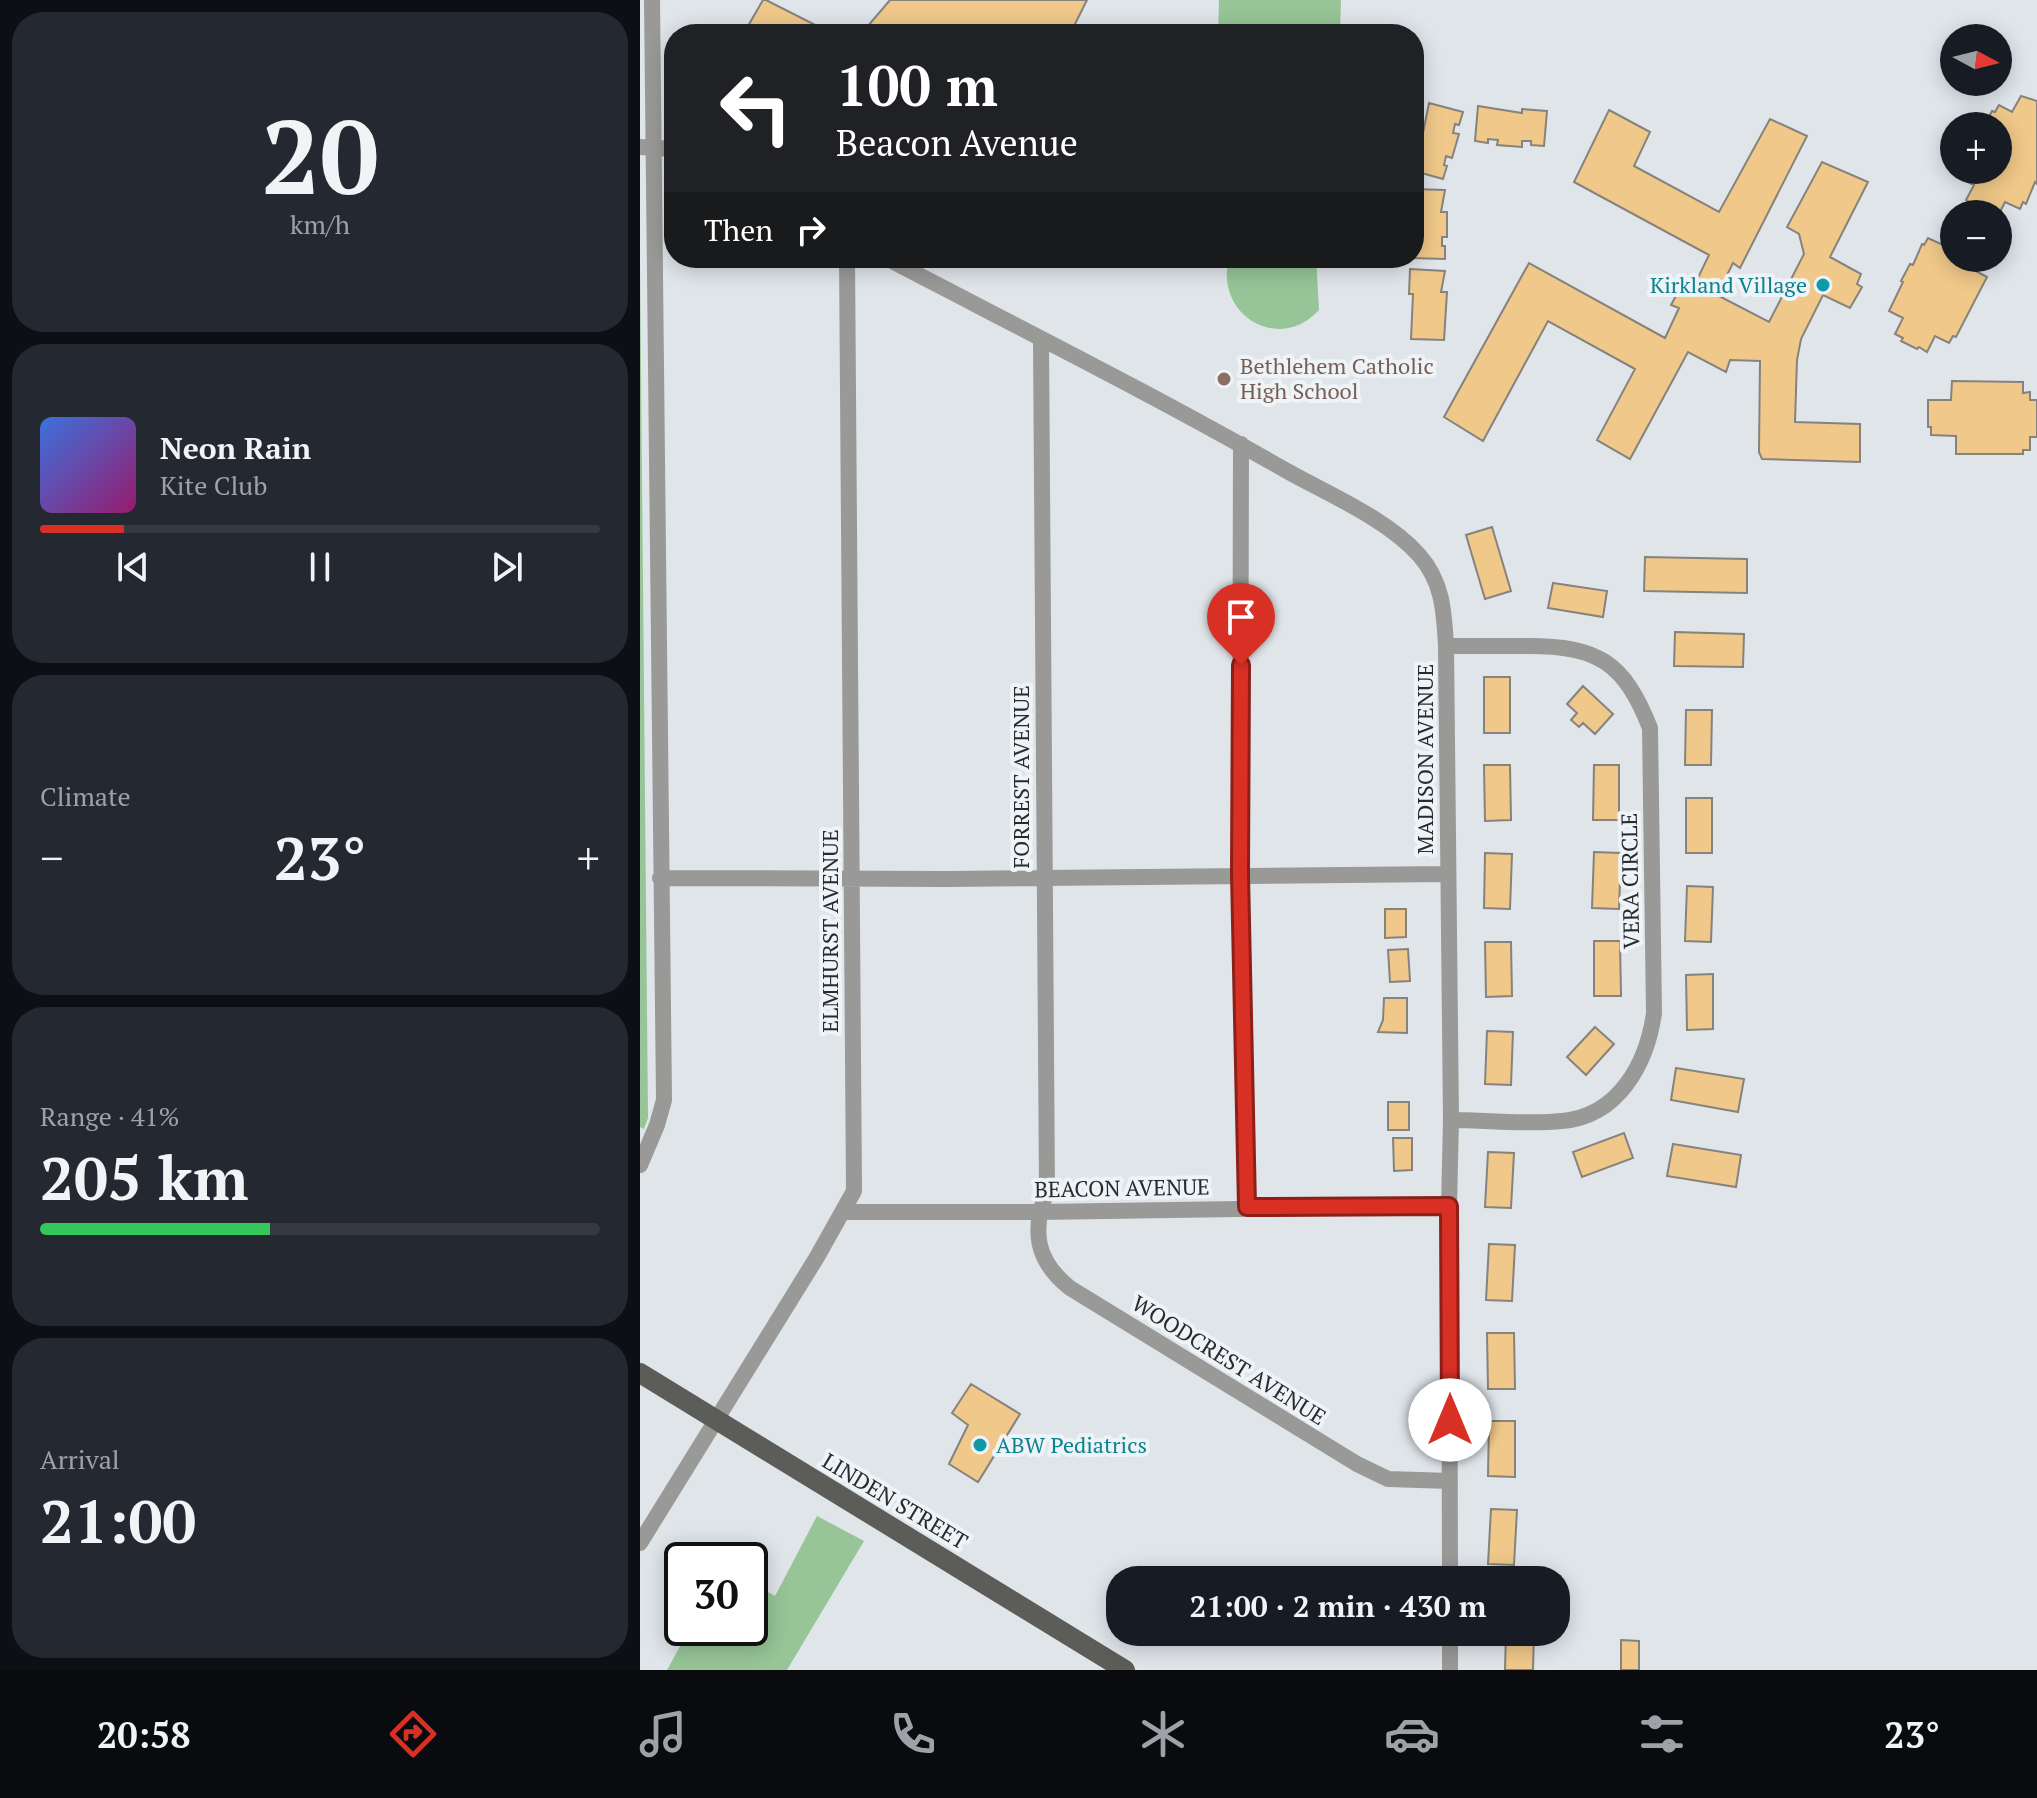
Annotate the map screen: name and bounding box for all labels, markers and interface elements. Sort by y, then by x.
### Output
north arrow [1940,24,2012,96]
map controls [1940,24,2012,272]
text: 100 m [836,48,998,122]
icon: left [704,56,808,160]
text: 20 [261,86,379,224]
button: + [1940,112,2012,184]
text: Beacon Avenue [836,119,1078,166]
button: − [1940,200,2012,272]
text: km/h [290,207,350,241]
icon: right [789,208,833,252]
text: Then [704,210,773,250]
place label: Kirkland Village [1650,270,1807,299]
marker: Kirkland Village [1814,276,1832,294]
place label: Bethlehem Catholic High School [1240,351,1434,405]
marker: Bethlehem Catholic High School [1215,370,1233,388]
text: Neon Rain [160,428,311,468]
text: Kite Club [160,468,267,502]
icon: previous [111,545,155,589]
icon: pause [298,545,342,589]
icon: next [485,545,529,589]
pin [1207,583,1275,665]
icon: arrive [1219,595,1263,639]
street label: MADISON AVENUE [1410,664,1439,854]
street label: FORREST AVENUE [1006,685,1035,869]
text: Climate [40,779,131,813]
street label: VERA CIRCLE [1614,813,1645,949]
text: 23° [274,818,366,897]
text: − [40,828,63,887]
text: + [577,828,600,887]
street label: ELMHURST AVENUE [815,829,844,1033]
text: Range · 41% [40,1099,179,1133]
text: 205 km [40,1138,248,1217]
street label: BEACON AVENUE [1034,1171,1210,1204]
street label: WOODCREST AVENUE [1127,1288,1332,1431]
position arrow [1408,1378,1492,1462]
place label: ABW Pediatrics [996,1430,1147,1459]
marker: ABW Pediatrics [971,1436,989,1454]
text: Arrival [40,1442,120,1476]
street label: LINDEN STREET [817,1446,974,1556]
text: 21:00 [40,1481,196,1560]
speed limit sign: 30 [664,1542,768,1646]
text: 21:00 · 2 min · 430 m [1190,1586,1486,1626]
icon: directions [385,1706,441,1762]
icon: music [635,1706,691,1762]
icon: phone [885,1706,941,1762]
icon: climate [1135,1706,1191,1762]
icon: car [1384,1706,1440,1762]
icon: filters [1634,1706,1690,1762]
text: 20:58 [97,1711,191,1758]
text: 23° [1884,1711,1940,1758]

